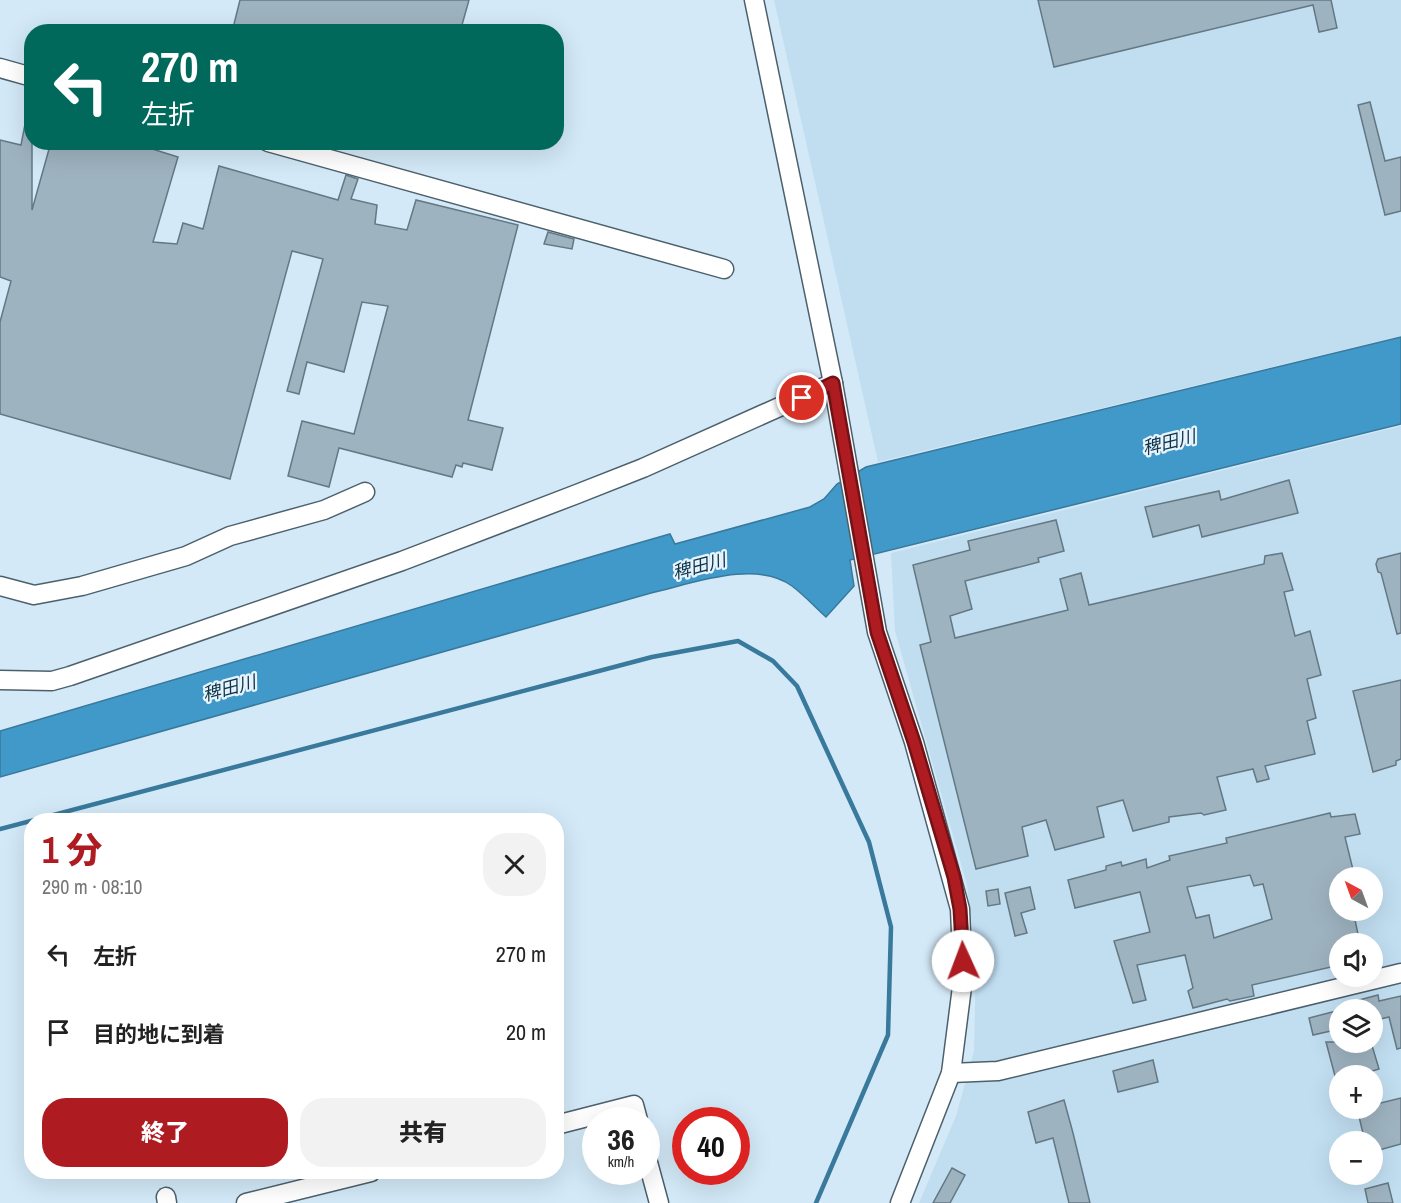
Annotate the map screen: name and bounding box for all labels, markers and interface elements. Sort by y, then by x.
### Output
text: 270 m [141,39,239,95]
icon: left [42,48,120,126]
text: 左折 [141,96,195,132]
pin [776,372,827,423]
icon: arrive [785,381,818,414]
water label: 稗田川 [1140,423,1200,461]
water label: 稗田川 [670,546,730,585]
water label: 稗田川 [200,668,260,707]
text: 1 分 [42,826,103,874]
button: close [483,833,546,896]
north arrow [1329,867,1383,921]
map controls [1329,867,1383,1185]
text: 290 m · 08:10 [42,873,142,900]
position arrow [931,929,995,993]
button: sound [1329,933,1383,987]
icon: left [42,938,75,971]
text: 270 m [496,939,546,969]
text: 左折 [93,941,137,971]
button: layers [1329,999,1383,1053]
icon: arrive [42,1016,75,1049]
text: 20 m [506,1017,546,1047]
text: 目的地に到着 [93,1019,225,1049]
button: + [1329,1065,1383,1119]
button: 終了 [42,1098,288,1167]
button: 共有 [300,1098,546,1167]
speed limit sign: 40 [672,1107,750,1185]
text: 36 [607,1119,635,1159]
button: − [1329,1131,1383,1185]
text: km/h [608,1151,634,1172]

